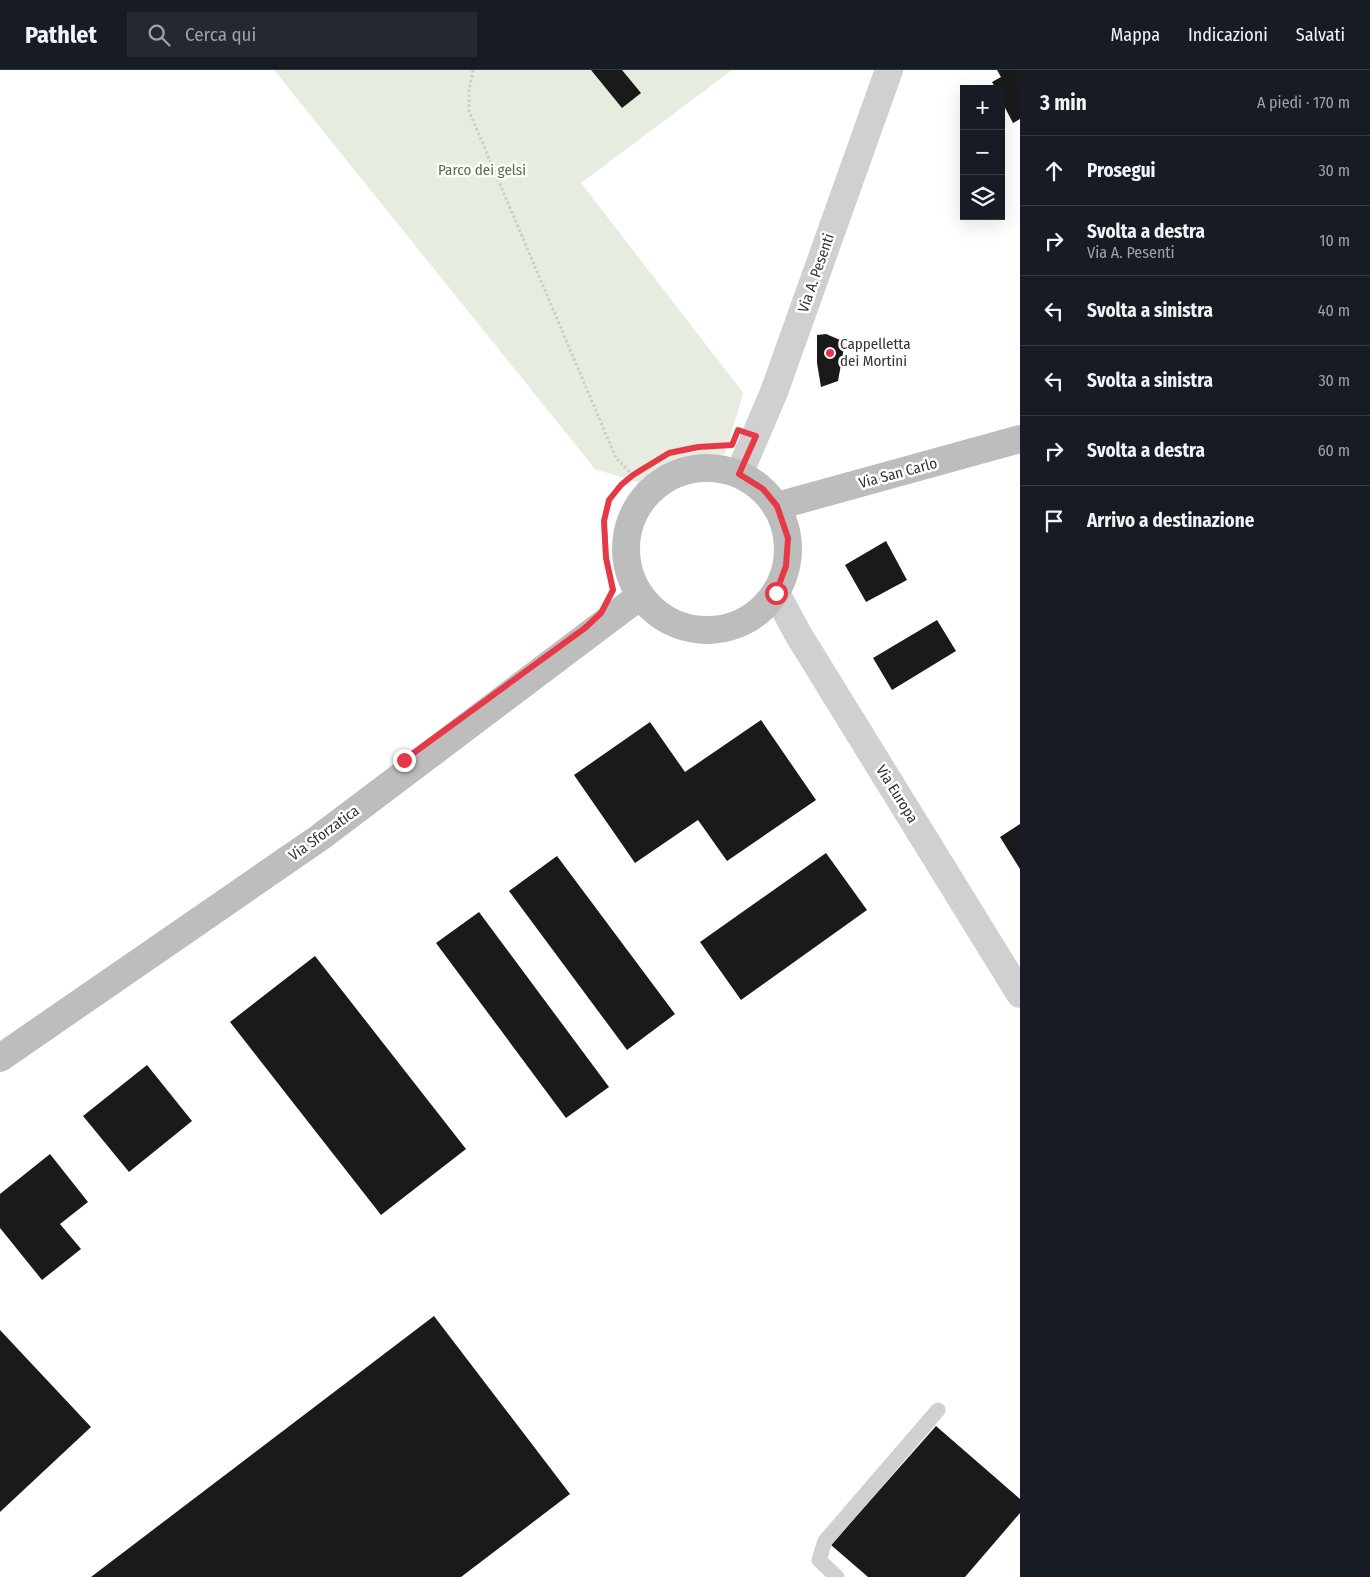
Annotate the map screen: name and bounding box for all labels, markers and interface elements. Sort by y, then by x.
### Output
search box [127,12,477,57]
text: Pathlet [25,21,97,49]
icon: search [145,21,173,49]
text: Cerca qui [185,23,256,46]
text: Mappa [1111,24,1160,46]
text: Indicazioni [1188,24,1268,46]
text: Salvati [1296,24,1345,46]
map controls [960,85,1005,220]
button: + [960,85,1005,130]
text: 3 min [1040,90,1087,116]
text: A piedi · 170 m [1257,93,1350,112]
button: − [960,130,1005,175]
icon: ahead [1040,157,1068,185]
text: Prosegui [1087,159,1156,182]
park label: Parco dei gelsi [438,161,526,179]
text: 30 m [1318,161,1350,180]
button: layers [960,175,1005,220]
text: Svolta a destra [1087,220,1205,243]
icon: right [1040,227,1068,255]
street label: Via A. Pesenti [794,231,838,315]
text: 10 m [1319,231,1350,250]
text: Via A. Pesenti [1087,243,1175,262]
icon: left [1040,297,1068,325]
text: Svolta a sinistra [1087,299,1213,322]
text: 40 m [1318,301,1350,320]
place label: Cappelletta dei Mortini [840,335,911,370]
marker: Cappelletta dei Mortini [824,347,836,359]
icon: left [1040,367,1068,395]
text: Svolta a sinistra [1087,369,1213,392]
text: 30 m [1318,371,1350,390]
icon: right [1040,437,1068,465]
text: Svolta a destra [1087,439,1205,462]
text: 60 m [1318,441,1350,460]
street label: Via San Carlo [857,454,939,492]
icon: arrive [1040,507,1068,535]
text: Arrivo a destinazione [1087,509,1254,532]
route start [765,582,788,605]
route end [393,749,416,772]
street label: Via Europa [872,762,922,826]
street label: Via Sforzatica [285,802,363,864]

